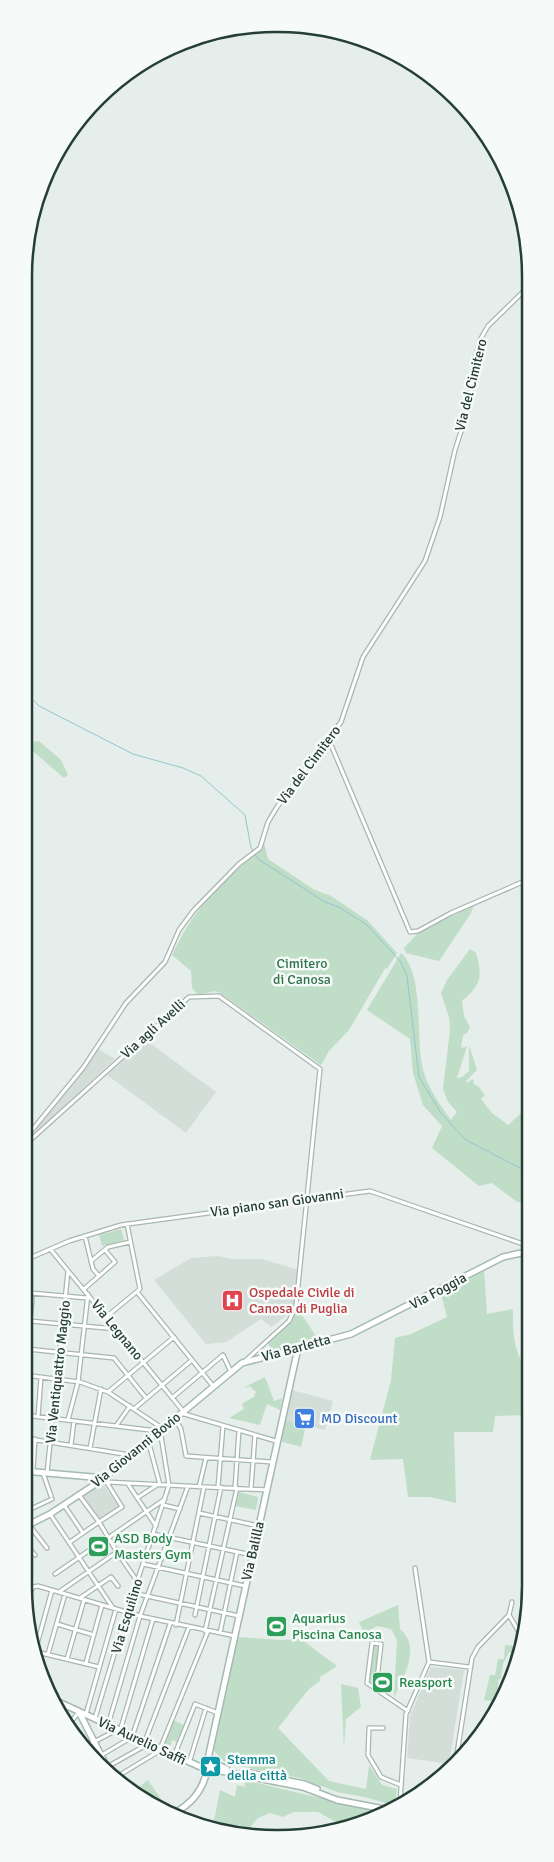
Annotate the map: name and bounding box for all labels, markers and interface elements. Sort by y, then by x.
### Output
street label: Via del Cimitero [451,337,491,433]
street label: Via del Cimitero [274,722,344,808]
park label: Cimitero di Canosa [273,955,331,988]
street label: Via agli Avelli [117,996,189,1062]
street label: Via piano san Giovanni [209,1185,345,1221]
street label: Via Foggia [407,1269,469,1313]
place label: Ospedale Civile di Canosa di Puglia [249,1284,355,1317]
hospital icon: Ospedale Civile di Canosa di Puglia [221,1288,245,1312]
street label: Via Legnano [87,1296,147,1364]
street label: Via Ventiquattro Maggio [42,1299,74,1445]
street label: Via Barletta [260,1331,332,1365]
supermarket icon: MD Discount [293,1406,317,1430]
street label: Via Giovanni Bovio [88,1409,184,1491]
place label: MD Discount [321,1410,398,1427]
street label: Via Balilla [238,1520,268,1582]
place label: ASD Body Masters Gym [114,1530,191,1563]
sports icon: ASD Body Masters Gym [86,1534,110,1558]
street label: Via Esquilino [108,1576,146,1656]
place label: Aquarius Piscina Canosa [292,1610,382,1643]
sports icon: Aquarius Piscina Canosa [264,1614,288,1638]
sports icon: Reasport [371,1670,395,1694]
place label: Reasport [399,1674,453,1691]
street label: Via Aurelio Saffi [95,1713,189,1769]
place label: Stemma della città [227,1751,287,1784]
place icon: Stemma della città [199,1755,223,1779]

